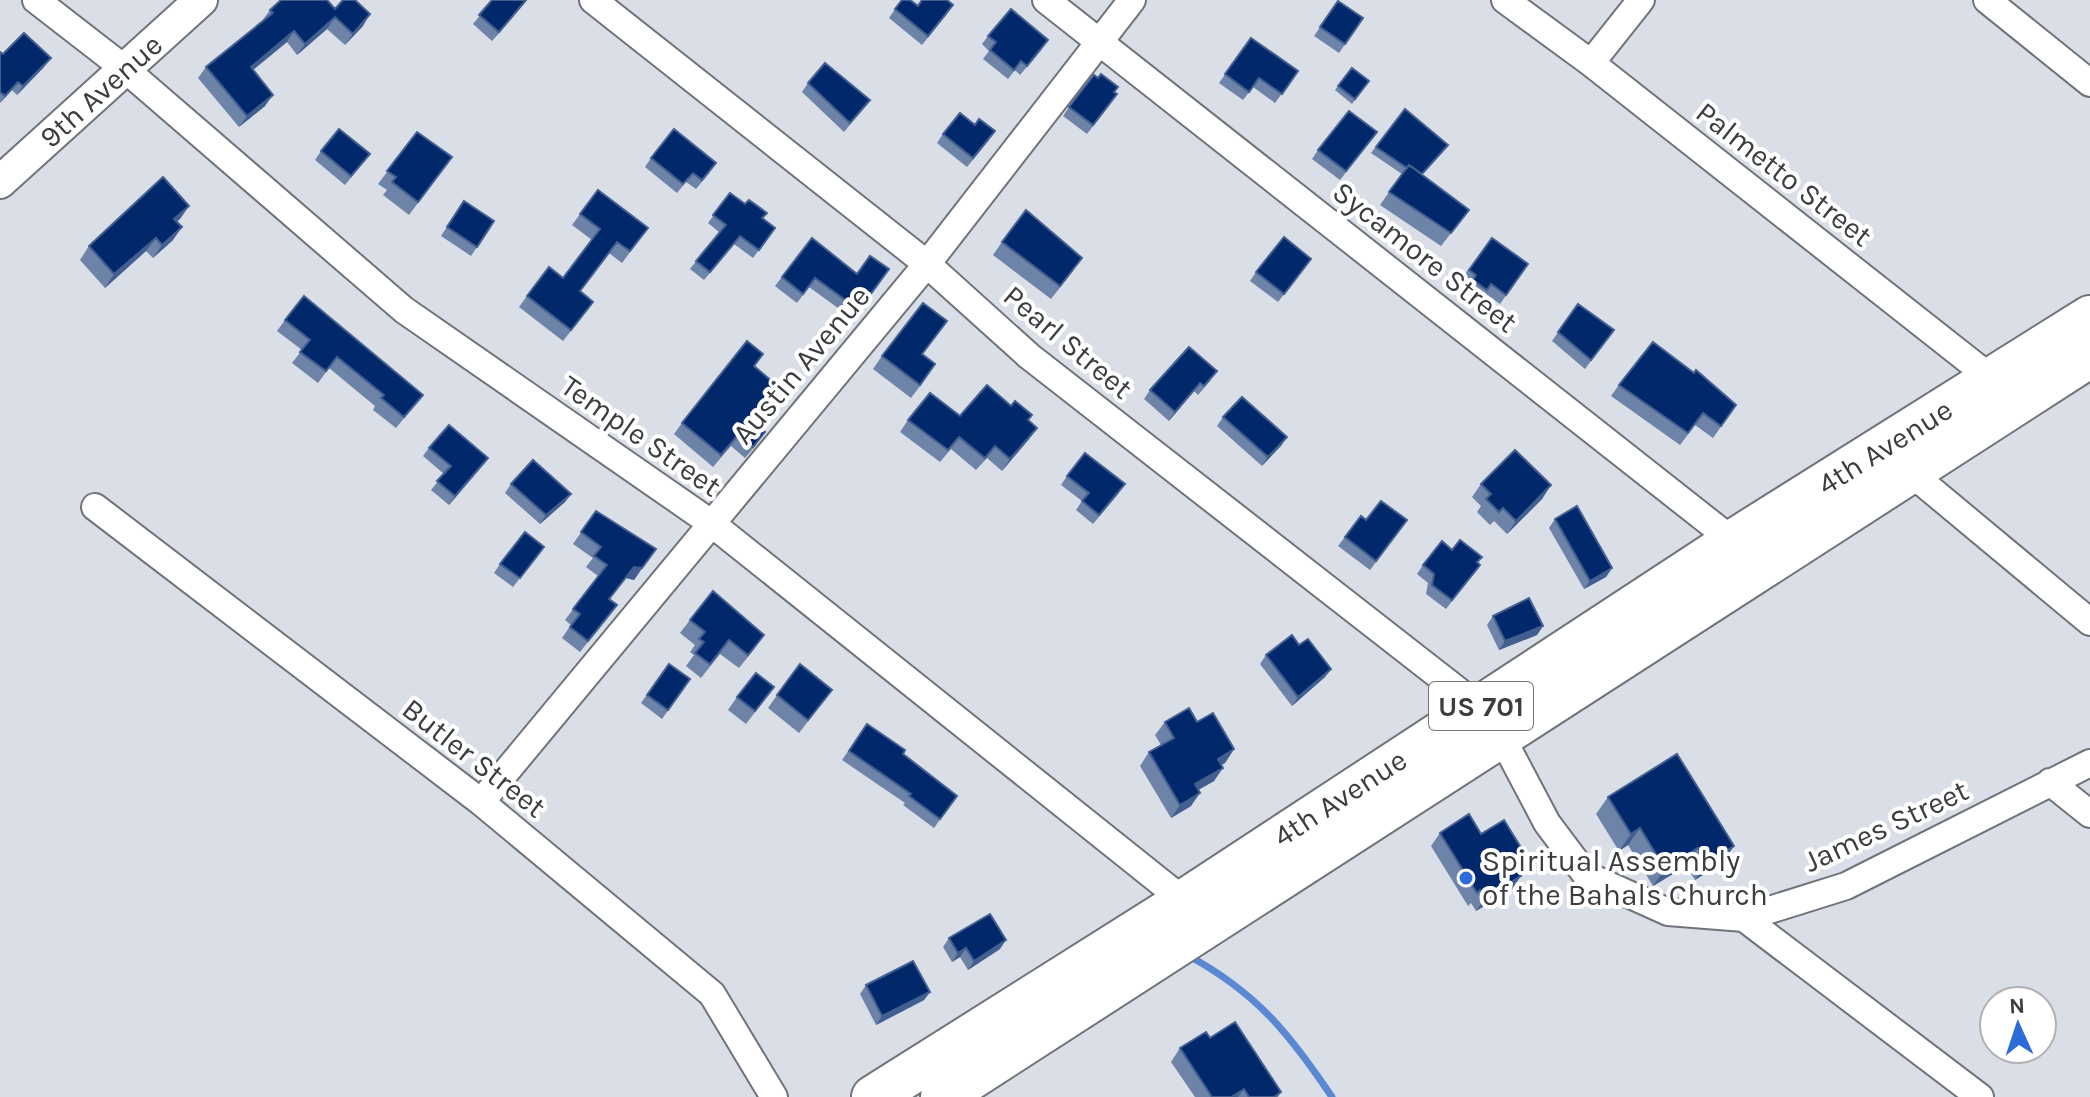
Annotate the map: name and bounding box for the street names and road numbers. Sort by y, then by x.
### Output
street label: 9th Avenue [32,27,170,155]
street label: Palmetto Street [1689,94,1879,254]
street label: Sycamore Street [1326,174,1524,340]
street label: Pearl Street [996,278,1140,406]
street label: Austin Avenue [724,279,878,451]
street label: Temple Street [554,368,728,504]
street label: 4th Avenue [1811,391,1959,503]
road number: US 701 [1429,682,1533,730]
street label: Butler Street [395,691,553,825]
street label: 4th Avenue [1266,742,1414,854]
street label: James Street [1798,772,1974,880]

